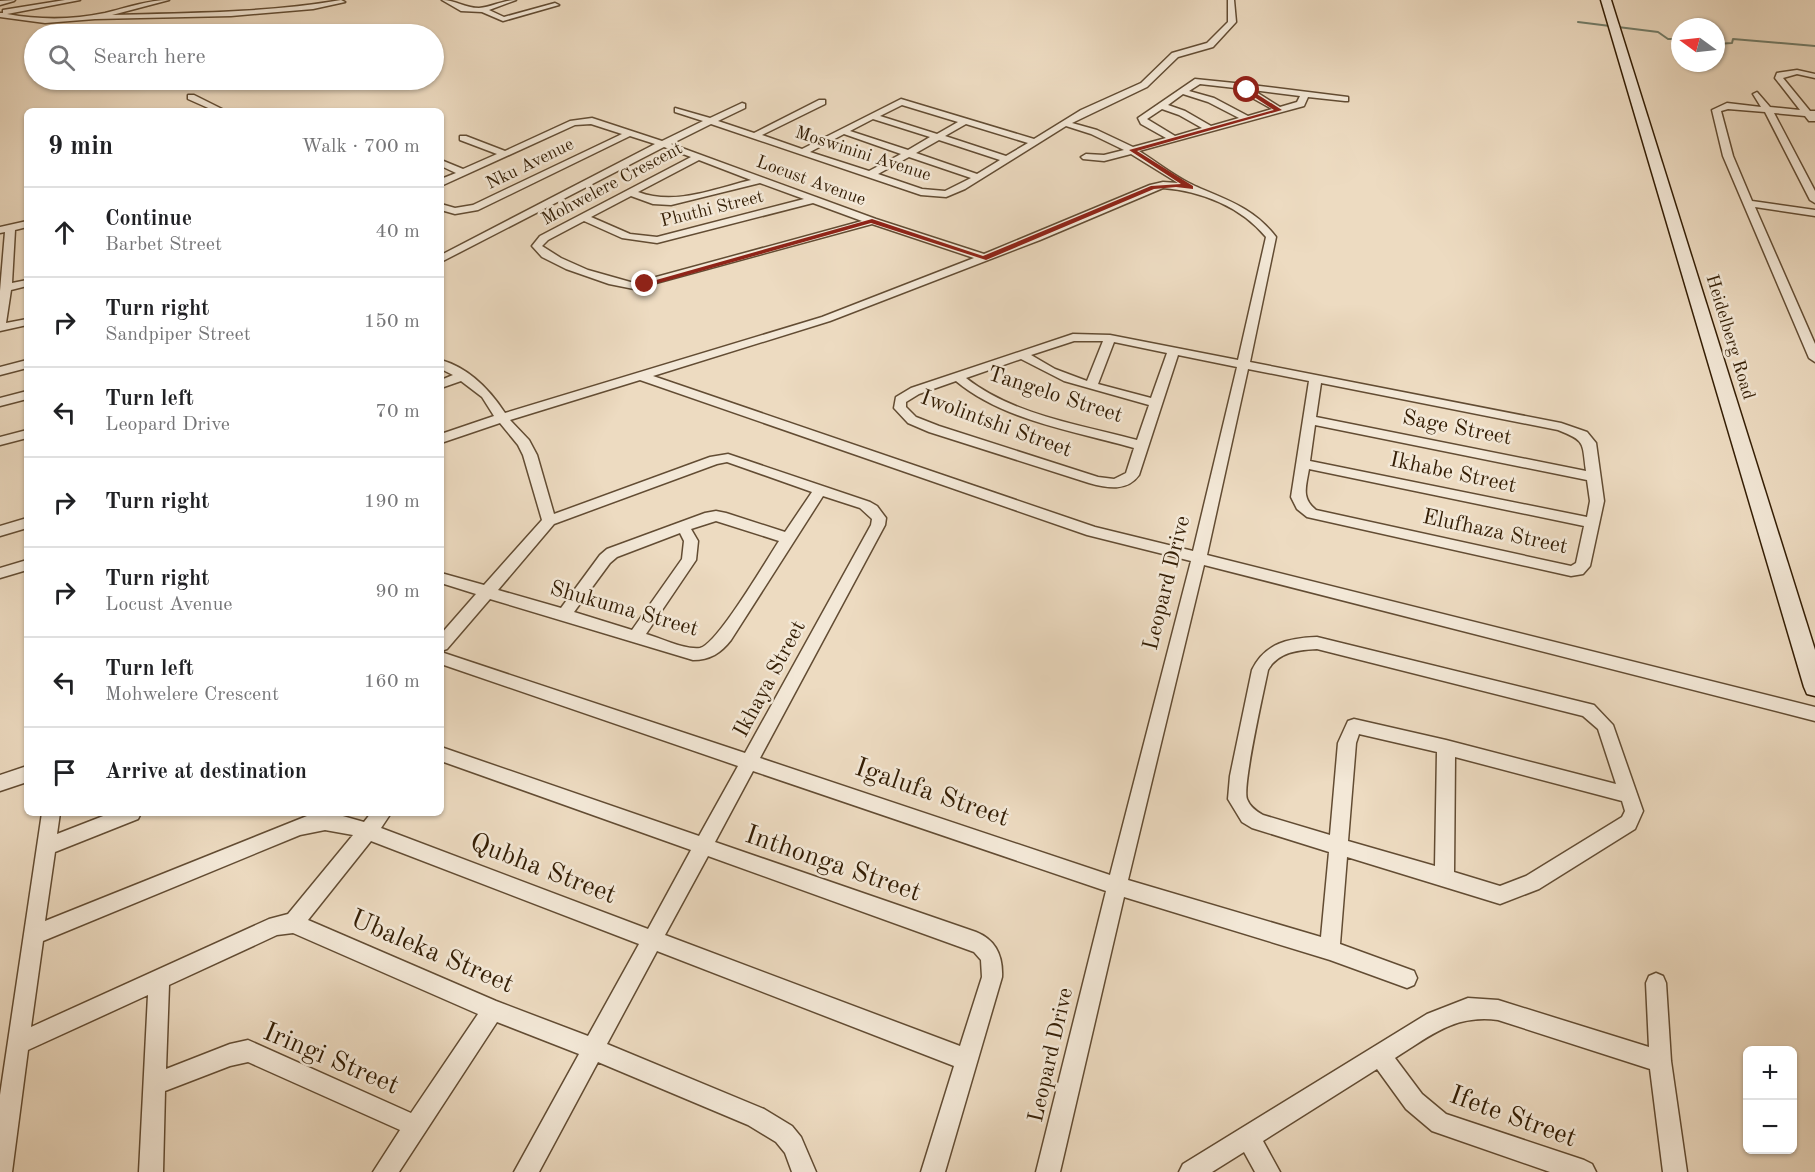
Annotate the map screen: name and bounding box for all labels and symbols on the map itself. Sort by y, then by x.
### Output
north arrow [1671,18,1725,72]
route start [1233,76,1259,102]
street label: Moswinini Avenue [793,123,933,185]
street label: Nku Avenue [483,135,577,193]
street label: Mohwelere Crescent [539,139,685,229]
street label: Locust Avenue [754,153,868,209]
street label: Phuthi Street [659,188,765,230]
route end [631,270,657,296]
street label: Heidelberg Road [1702,272,1758,402]
street label: Tangelo Street [985,363,1125,427]
street label: Iwolintshi Street [918,386,1074,462]
street label: Sage Street [1400,407,1514,449]
street label: Ikhabe Street [1388,449,1518,497]
street label: Elufhaza Street [1420,506,1570,558]
street label: Leopard Drive [1140,514,1194,652]
street label: Shukuma Street [547,577,701,641]
street label: Ikhaya Street [730,617,810,741]
street label: Igalufa Street [851,754,1013,832]
street label: Inthonga Street [741,821,925,907]
street label: Qubha Street [466,829,620,909]
street label: Ubaleka Street [346,905,518,999]
street label: Leopard Drive [1025,986,1077,1124]
street label: Iringi Street [259,1018,403,1100]
street label: Ifete Street [1446,1082,1580,1152]

